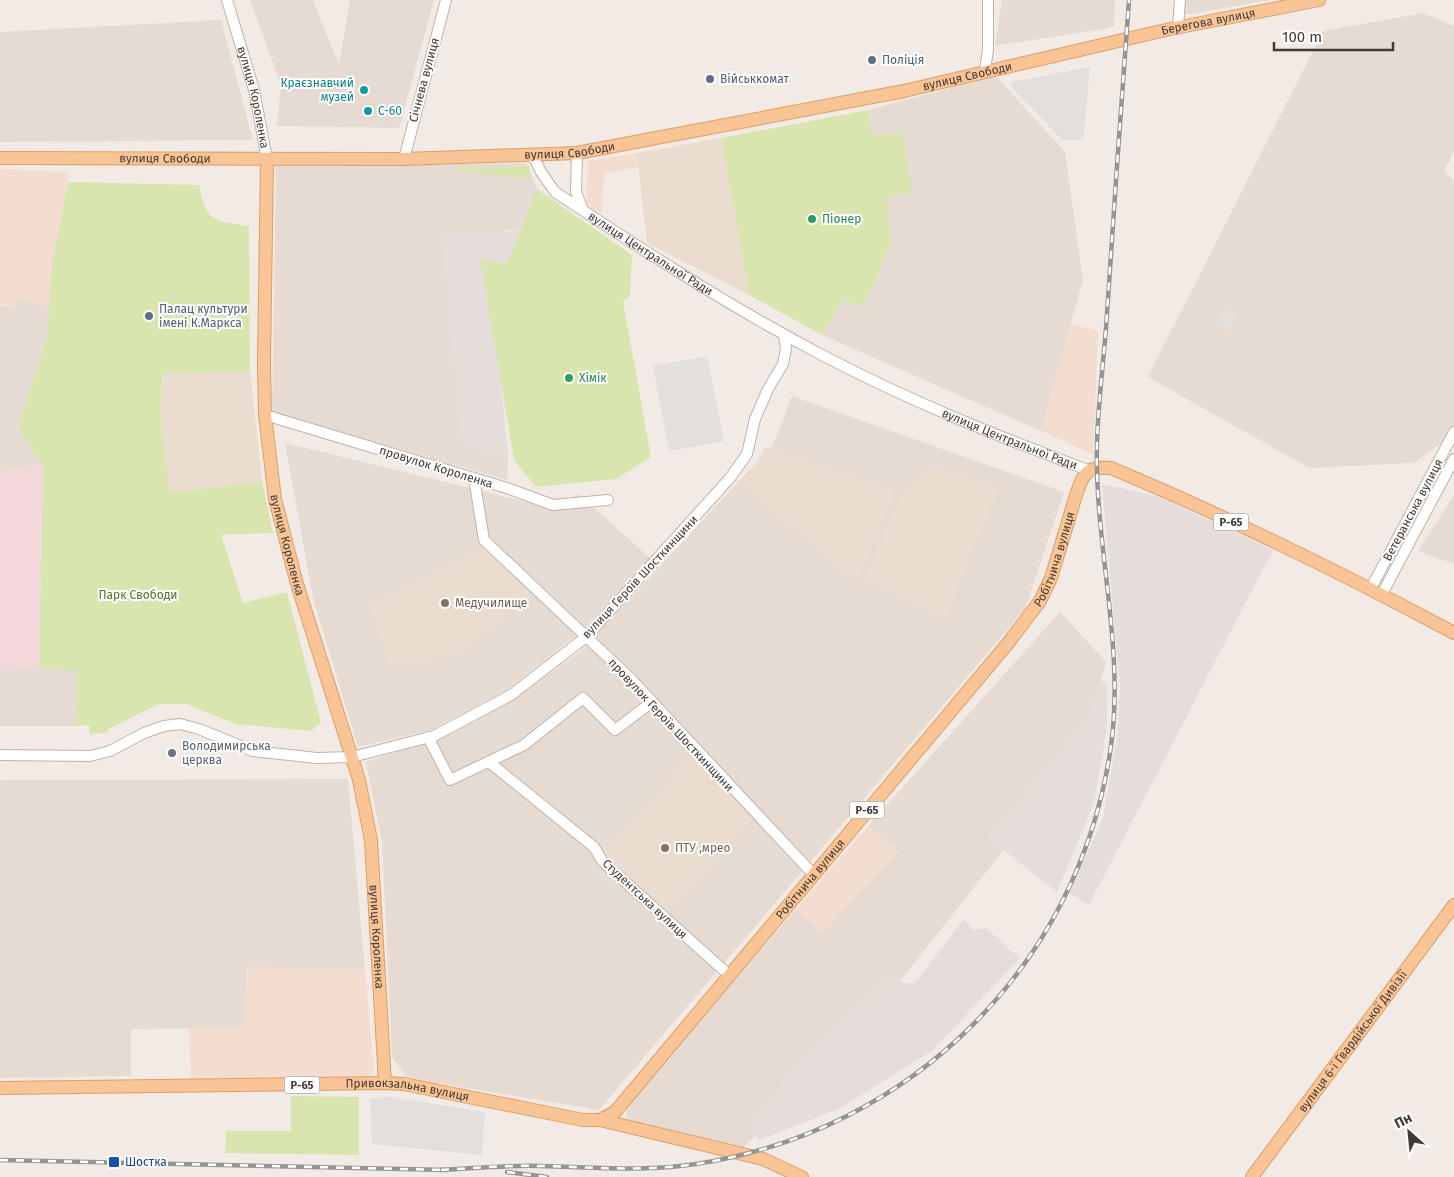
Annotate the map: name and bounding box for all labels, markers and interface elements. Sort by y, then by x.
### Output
street label: Берегова вулиця [1160,6,1256,38]
scale bar [1274,20,1393,52]
text: 100 m [1282,28,1322,46]
street label: Січнева вулиця [406,36,442,124]
street label: вулиця Короленка [234,45,272,150]
place label: Поліція [882,53,924,67]
marker: Поліція [866,54,878,66]
street label: вулиця Свободи [921,59,1013,93]
place label: Військкомат [720,72,790,86]
marker: Військкомат [704,73,716,85]
place label: Краєзнавчий музей [280,76,354,104]
marker: Краєзнавчий музей [358,84,370,96]
place label: С-60 [378,104,402,118]
marker: С-60 [362,105,374,117]
street label: вулиця Свободи [524,139,616,162]
street label: вулиця Свободи [119,151,211,166]
street label: вулиця Центральної Ради [586,209,715,298]
place label: Піонер [822,212,861,226]
marker: Піонер [806,213,818,225]
place label: Палац культури імені К.Маркса [159,302,248,330]
marker: Палац культури імені К.Маркса [143,310,155,322]
place label: Хімік [579,371,607,385]
marker: Хімік [563,372,575,384]
street label: вулиця Центральної Ради [940,406,1079,472]
street label: провулок Короленка [378,443,494,491]
street label: Ветеранська вулиця [1380,457,1446,563]
street label: вулиця Короленка [267,493,307,597]
street label: Робітнича вулиця [1031,510,1078,610]
street label: вулиця Героїв Шосткинщини [579,513,701,641]
road number: Р-65 [1214,514,1248,530]
park label: Парк Свободи [98,588,178,602]
place label: Медучилище [455,596,527,610]
marker: Медучилище [439,597,451,609]
street label: провулок Героїв Шосткинщини [606,656,736,794]
place label: Володимирська церква [182,739,271,767]
marker: Володимирська церква [166,747,178,759]
road number: Р-65 [850,802,884,818]
street label: Робітнича вулиця [773,836,848,922]
place label: ПТУ ,мрео [675,841,731,855]
marker: ПТУ ,мрео [659,842,671,854]
street label: Студентська вулиця [600,856,690,942]
street label: вулиця Короленка [367,884,387,989]
street label: вулиця 6-ї Гвардійської Дивізії [1296,967,1410,1115]
road number: Р-65 [284,1076,320,1094]
street label: Привокзальна вулиця [345,1076,471,1104]
north arrow [1384,1107,1434,1157]
text: Пн [1392,1109,1415,1132]
marker: Шостка [107,1155,121,1169]
place label: Шостка [125,1155,167,1169]

